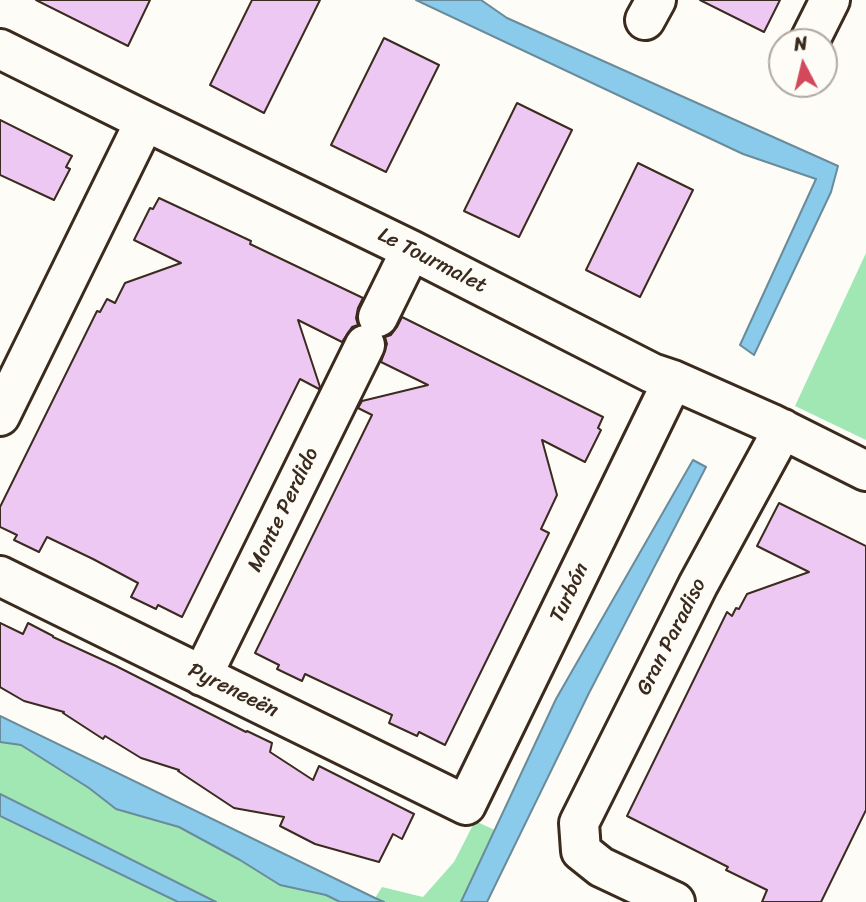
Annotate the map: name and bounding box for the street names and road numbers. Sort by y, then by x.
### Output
street label: Le Tourmalet [373,223,491,299]
street label: Monte Perdido [243,444,325,576]
street label: Turbón [545,559,595,627]
street label: Gran Paradiso [632,574,712,700]
street label: Pyreneeën [184,658,282,724]

